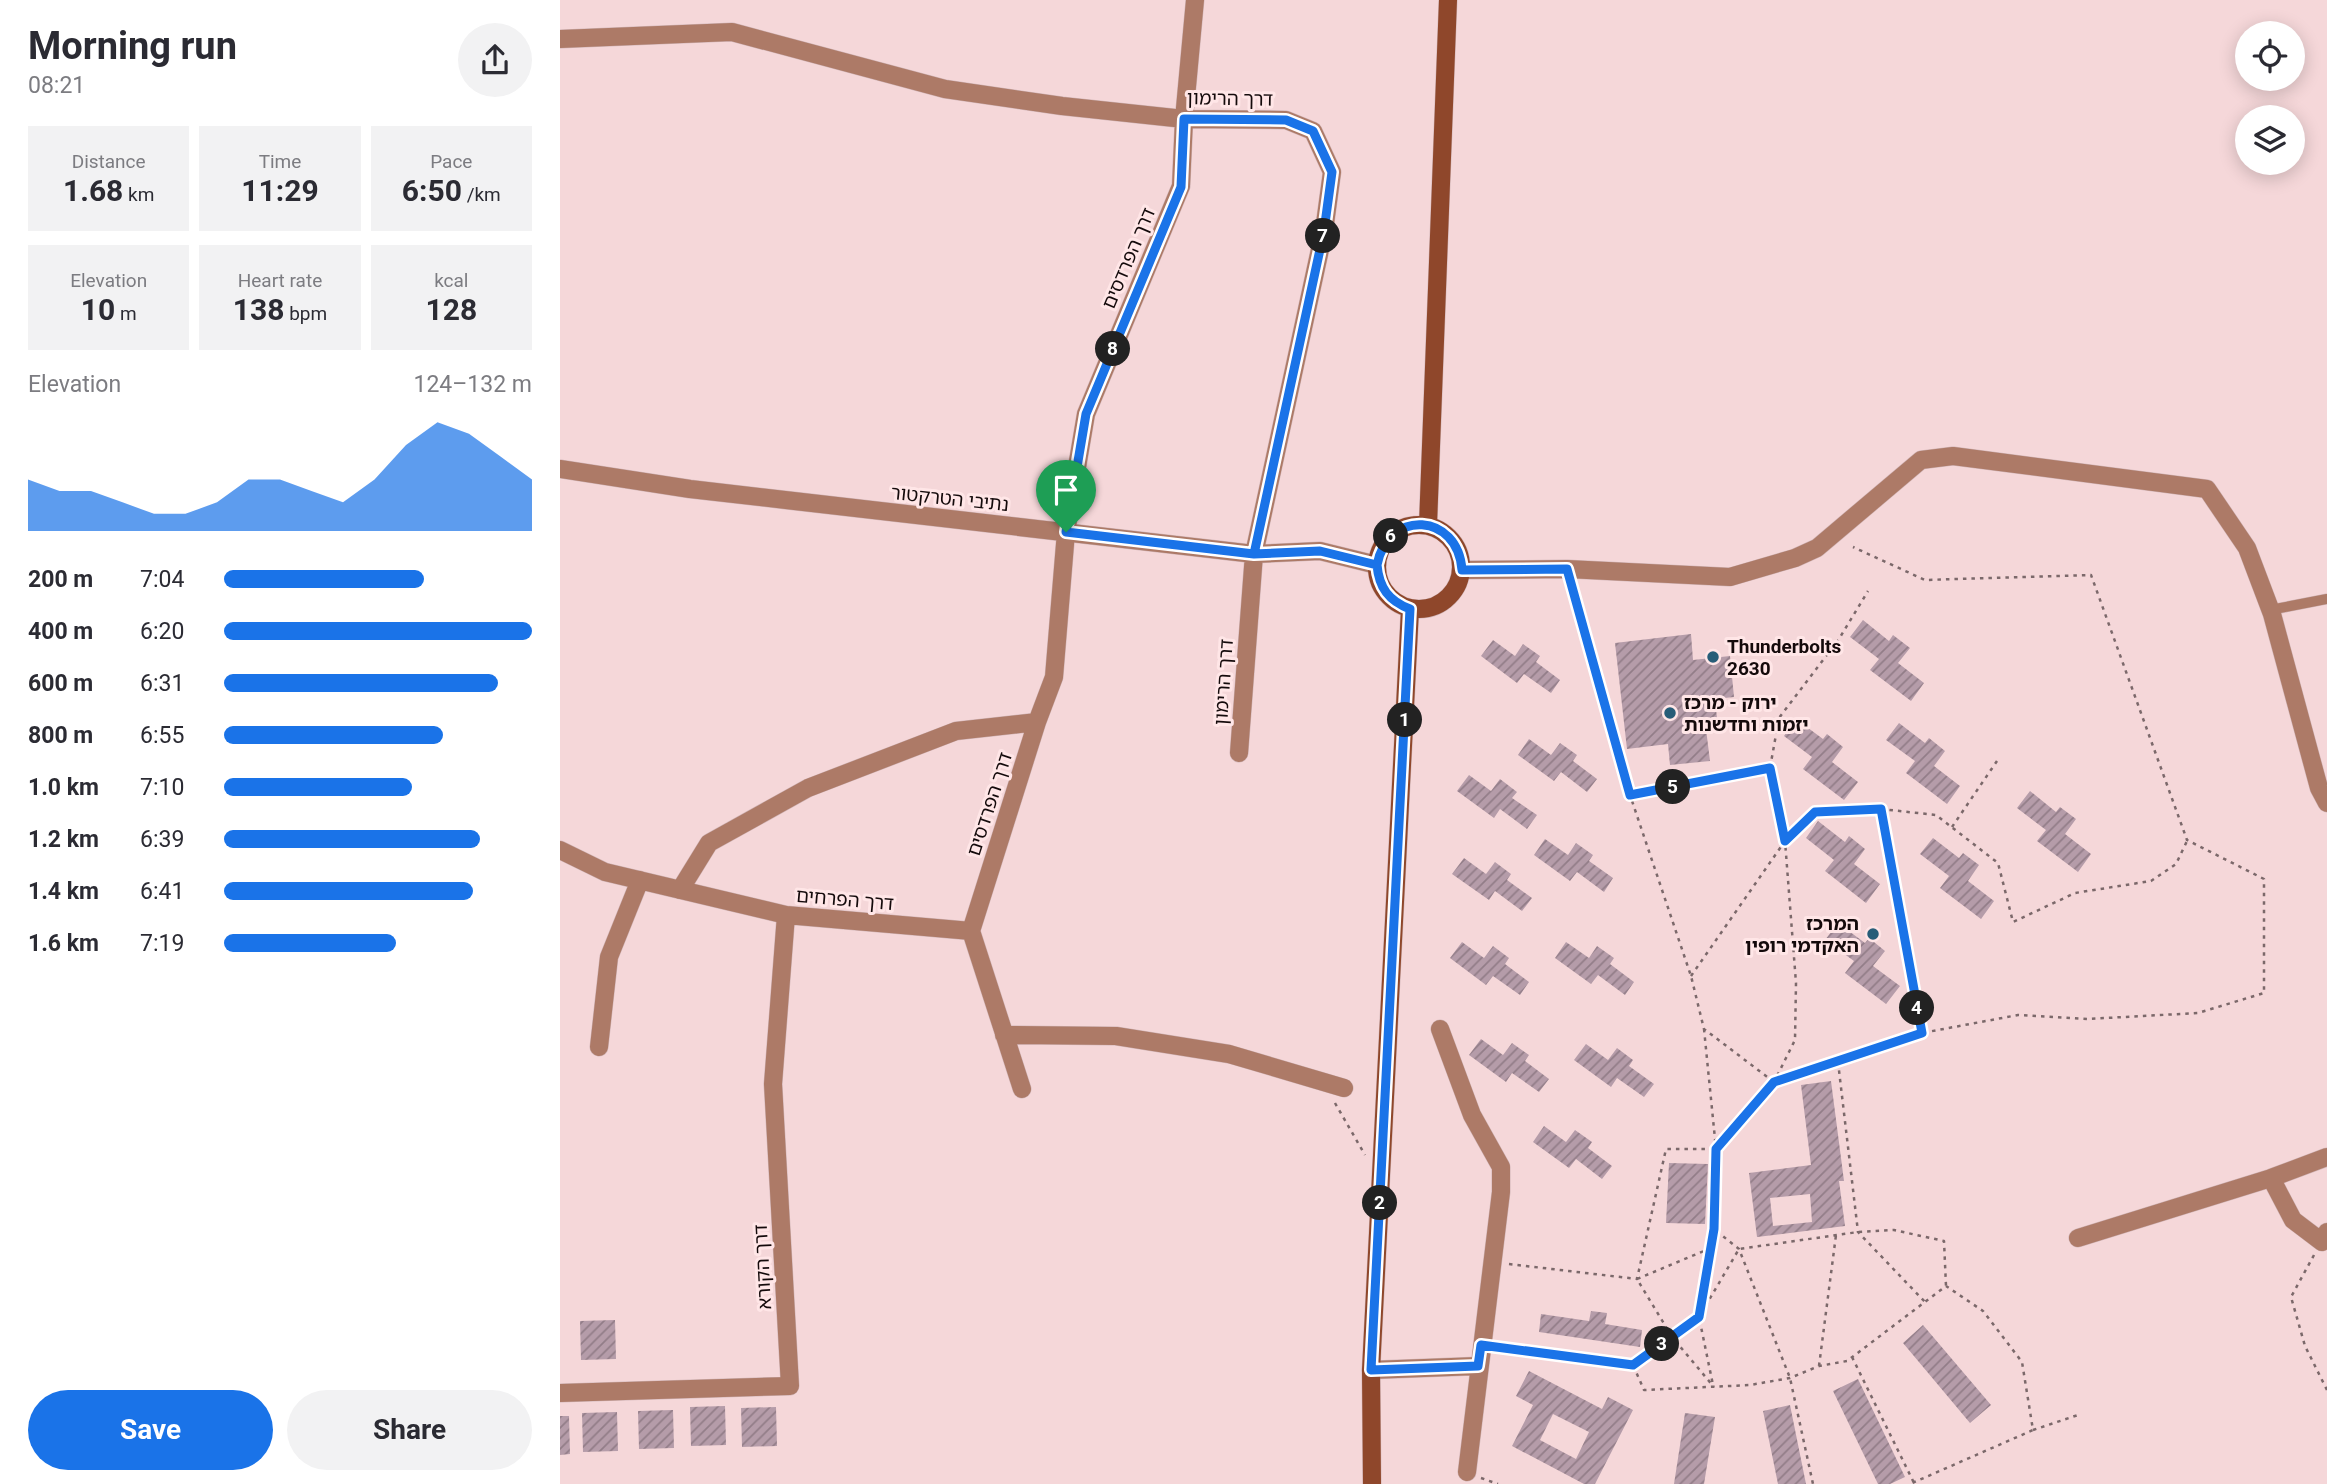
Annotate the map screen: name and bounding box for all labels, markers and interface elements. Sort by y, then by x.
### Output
map controls [2235,21,2305,175]
button: locate [2235,21,2305,91]
button: share [458,23,532,97]
text: Morning run [28,24,237,68]
text: 08:21 [28,72,85,99]
street label: דרך הרימון [1187,86,1273,111]
button: layers [2235,105,2305,175]
text: Distance [72,150,146,173]
text: Time [259,150,301,173]
text: Pace [430,150,472,173]
text: 1.68 [63,173,123,208]
text: 11:29 [241,173,319,208]
text: 6:50 [402,173,462,208]
text: km [123,183,154,206]
text: /km [462,183,501,206]
street label: דרך הפרדסים [1097,204,1160,312]
pin: 7 [1306,218,1340,254]
text: 7 [1317,224,1328,247]
text: Elevation [70,269,147,292]
text: Heart rate [238,269,322,292]
text: kcal [434,269,469,292]
text: 10 [81,292,115,327]
text: 138 [233,292,284,327]
text: 128 [426,292,477,327]
text: m [115,302,137,325]
text: bpm [284,302,327,325]
pin: 8 [1096,332,1130,366]
text: 8 [1107,337,1118,360]
text: Elevation [28,371,121,398]
text: 124–132 m [413,371,532,398]
pin [1036,460,1096,532]
icon: arrive [1047,471,1085,509]
street label: נתיבי הטרקטור [890,481,1010,516]
pin: 6 [1374,518,1408,554]
text: 6 [1385,524,1396,547]
text: 200 m [28,566,93,593]
text: 7:04 [140,566,184,593]
text: 400 m [28,618,93,645]
text: 6:20 [140,618,184,645]
place label: Thunderbolts 2630 [1727,635,1841,680]
street label: דרך הרימון [1209,638,1238,726]
marker: Thunderbolts 2630 [1705,649,1721,665]
text: 600 m [28,670,93,697]
text: 6:31 [140,670,184,697]
place label: ירוק - מרכז יזמות וחדשנות [1684,691,1809,736]
pin: 1 [1388,702,1422,738]
marker: ירוק - מרכז יזמות וחדשנות [1662,705,1678,721]
text: 1 [1399,708,1410,731]
text: 800 m [28,722,93,749]
text: 6:55 [140,722,184,749]
street label: דרך הפרדסים [962,749,1017,859]
pin: 5 [1656,770,1690,804]
text: 1.0 km [28,774,99,801]
text: 7:10 [140,774,184,801]
text: 5 [1667,775,1678,798]
text: 1.2 km [28,826,99,853]
text: 6:39 [140,826,184,853]
text: 1.4 km [28,878,99,905]
text: 6:41 [140,878,184,905]
street label: דרך הפרחים [795,884,895,915]
place label: המרכז האקדמי רופין [1745,912,1859,957]
marker: המרכז האקדמי רופין [1865,926,1881,942]
text: 1.6 km [28,930,99,957]
text: 7:19 [140,930,184,957]
pin: 4 [1900,990,1934,1026]
text: 4 [1911,996,1922,1019]
pin: 2 [1362,1186,1398,1220]
text: 2 [1374,1191,1385,1214]
street label: דרך הקורא [749,1224,776,1310]
pin: 3 [1644,1326,1680,1362]
text: 3 [1656,1332,1667,1355]
button: Save [28,1390,273,1470]
button: Share [287,1390,532,1470]

